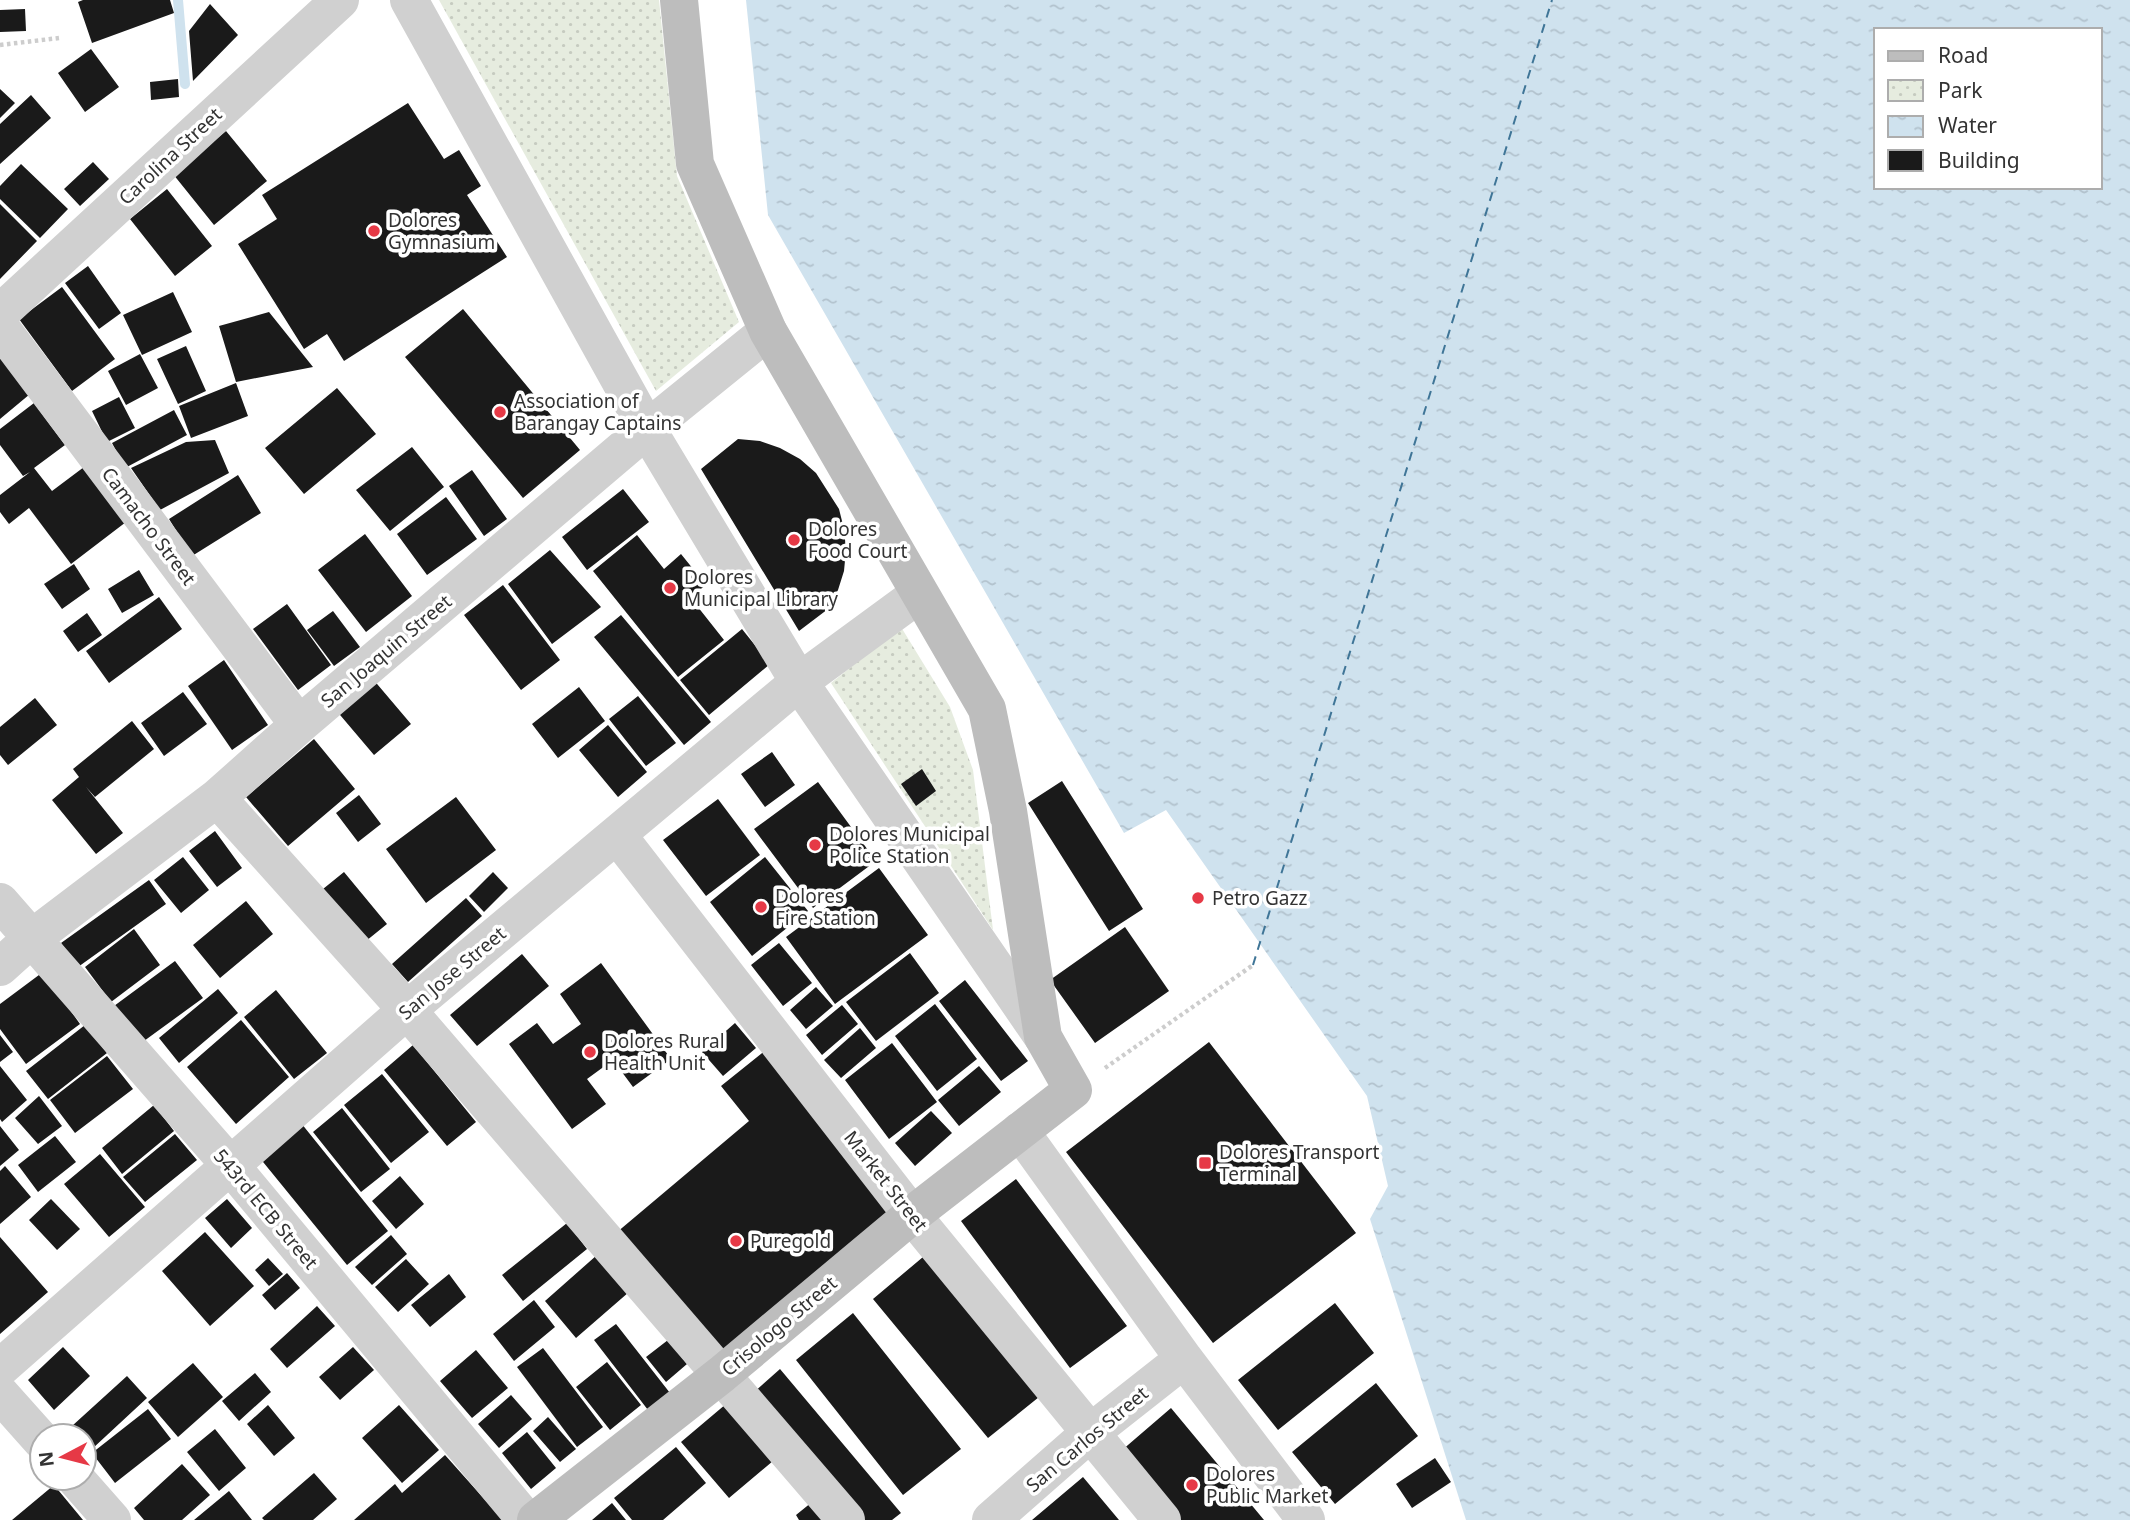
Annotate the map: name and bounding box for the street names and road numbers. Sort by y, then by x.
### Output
street label: Carolina Street [113,101,227,210]
street label: Camacho Street [96,462,202,590]
street label: San Joaquin Street [315,589,457,713]
street label: San Jose Street [393,920,511,1025]
street label: Market Street [838,1125,934,1237]
street label: 543rd ECB Street [208,1143,324,1275]
street label: Crisologo Street [716,1270,842,1382]
street label: San Carlos Street [1021,1380,1154,1498]

